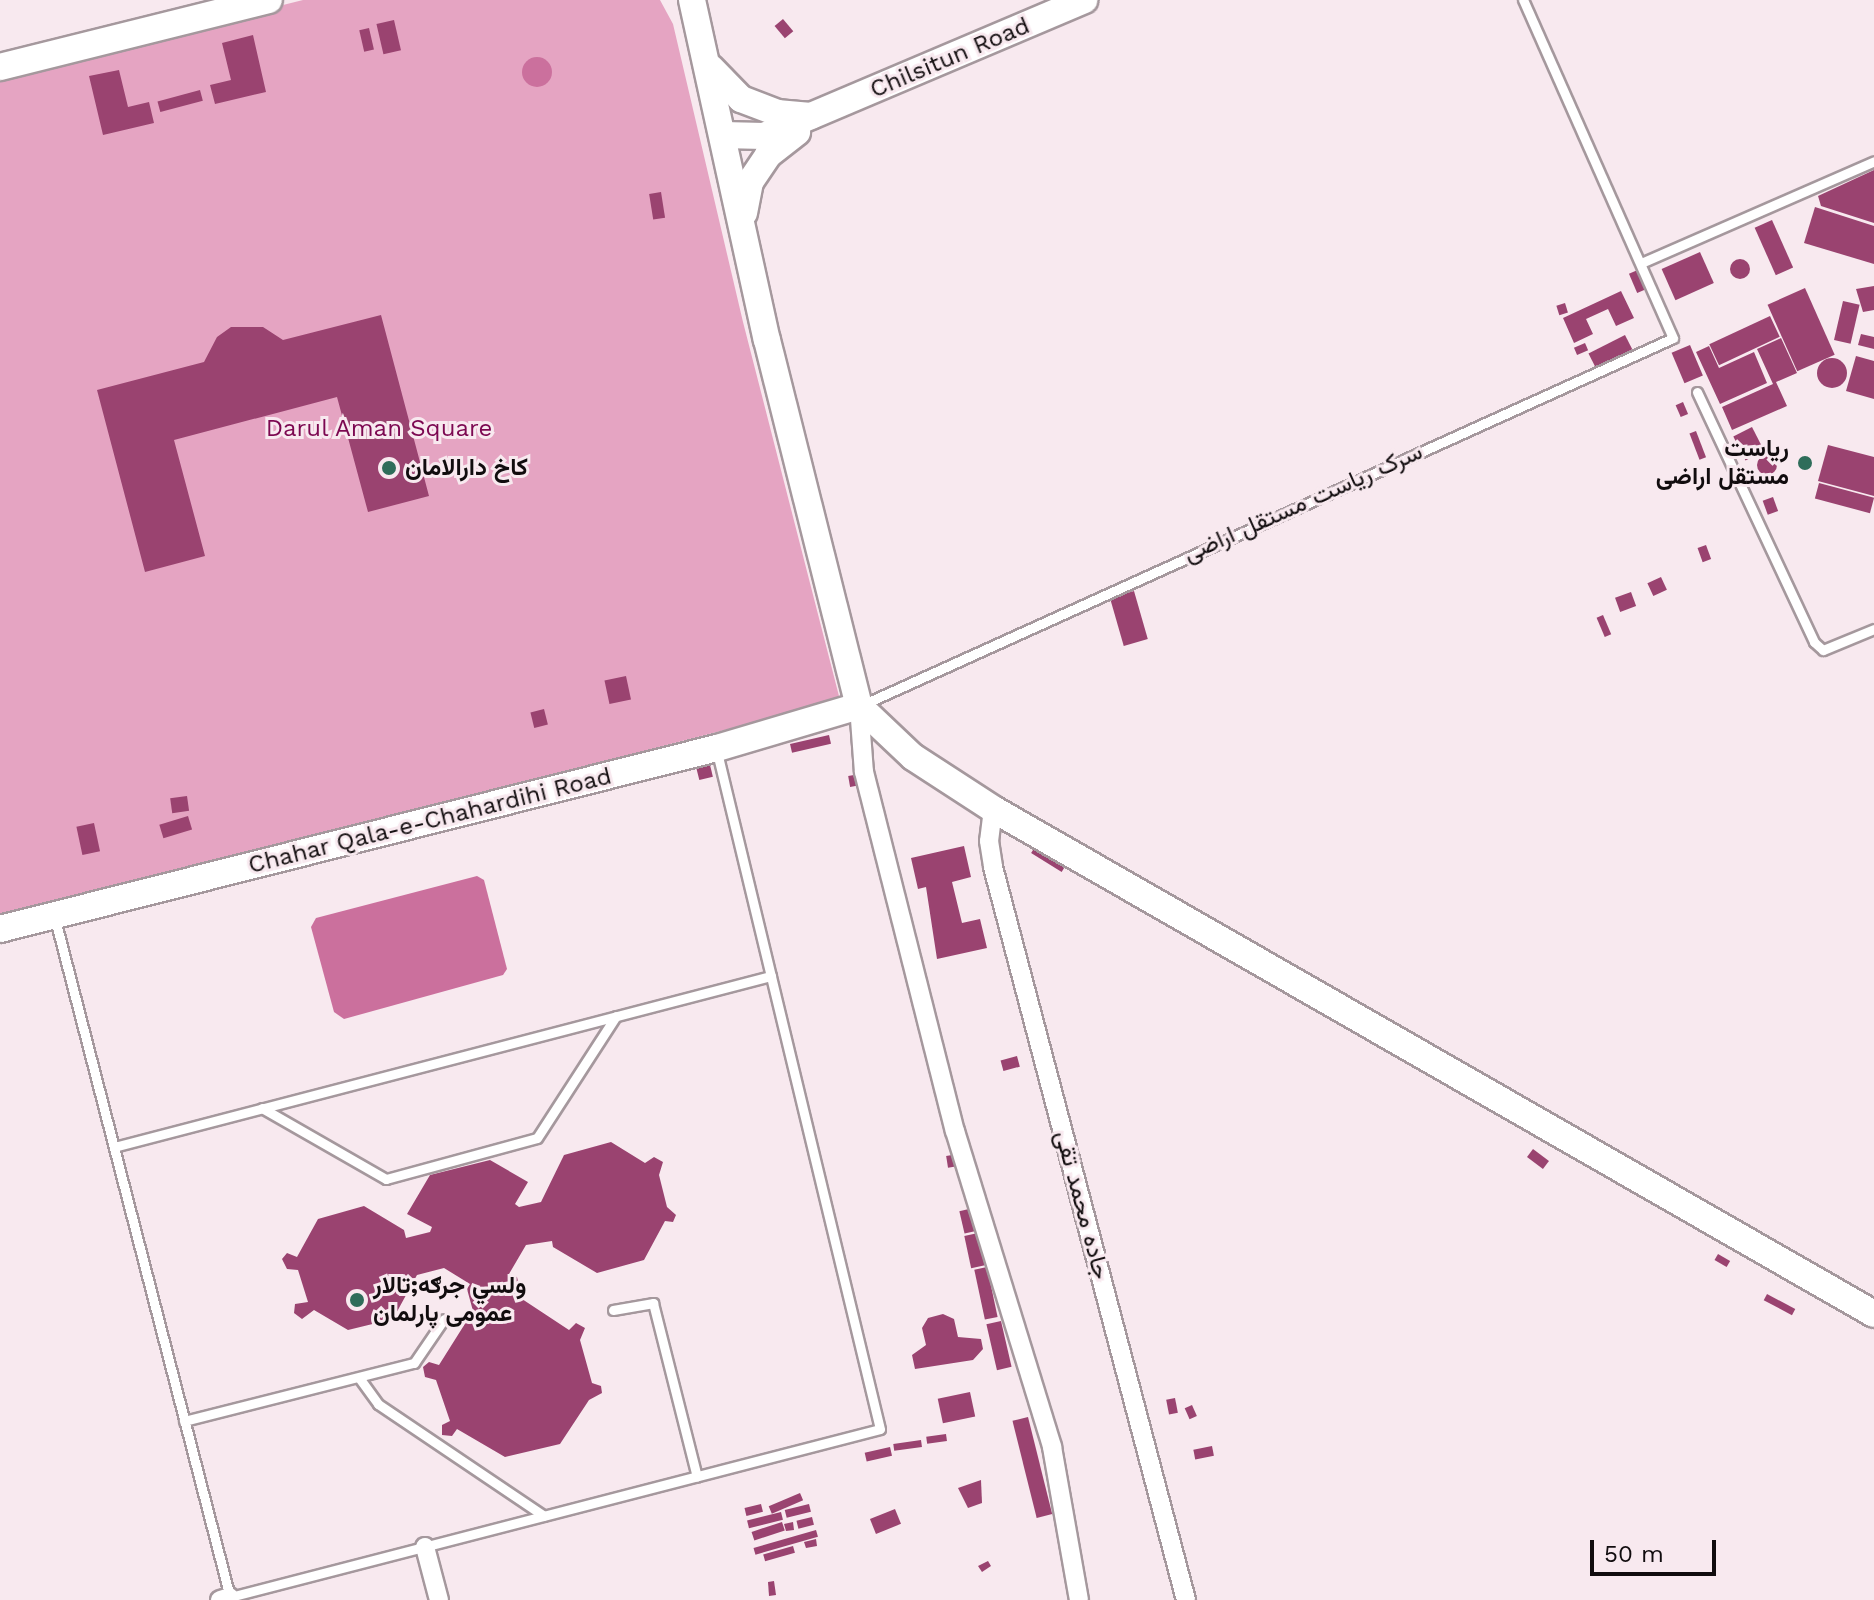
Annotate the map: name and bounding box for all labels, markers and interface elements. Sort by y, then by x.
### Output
street label: Chilsitun Road [866,11,1034,105]
park label: Darul Aman Square [265,415,493,443]
place label: ریاست مستقل اراضی [1656,435,1789,491]
street label: سرک ریاست مستقل اراضی [1179,437,1427,569]
place label: کاخ دارالامان [405,454,528,482]
marker: ریاست مستقل اراضی [1796,454,1814,472]
marker: کاخ دارالامان [380,459,398,477]
street label: Chahar Qala-e-Chahardihi Road [245,762,615,880]
street label: جاده محمد تقی [1048,1128,1116,1282]
place label: ولسي جرګه;تالار عمومی پارلمان [373,1272,526,1328]
marker: ولسي جرګه;تالار عمومی پارلمان [348,1291,366,1309]
scale bar [1594,1524,1720,1574]
text: 50 m [1604,1540,1664,1568]

